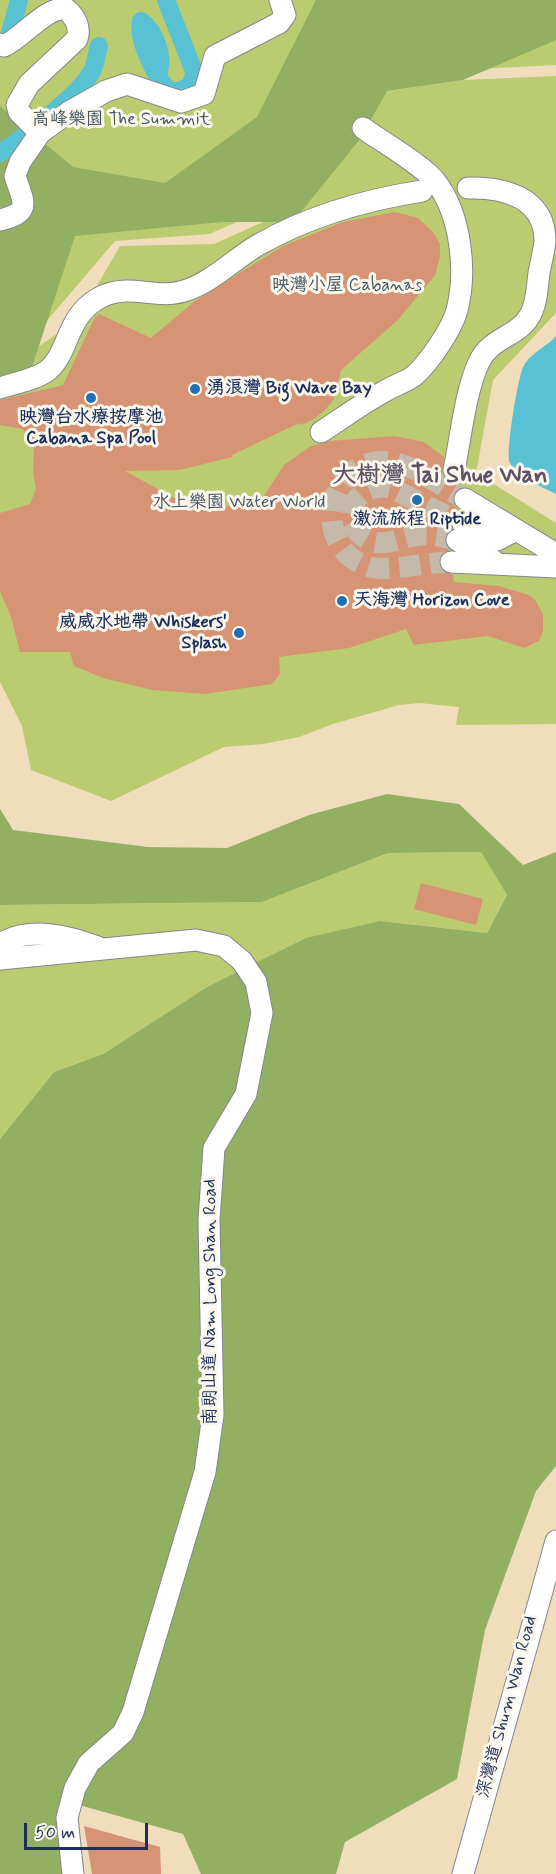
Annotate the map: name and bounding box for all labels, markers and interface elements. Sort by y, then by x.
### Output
park label: 高峰樂園 The Summit [32,109,210,131]
park label: 映灣小屋 Cabanas [272,275,422,297]
place label: 湧浪灣 Big Wave Bay [207,378,372,400]
marker: 湧浪灣 Big Wave Bay [188,382,202,396]
marker: 映灣台水療按摩池 Cabana Spa Pool [84,391,98,405]
place label: 映灣台水療按摩池 Cabana Spa Pool [19,407,163,450]
district label: 大樹灣 Tai Shue Wan [333,463,547,491]
park label: 水上樂園 Water World [152,492,326,514]
marker: 激流旅程 Riptide [410,493,424,507]
place label: 激流旅程 Riptide [353,509,481,531]
place label: 天海灣 Horizon Cove [354,590,510,612]
marker: 天海灣 Horizon Cove [335,594,349,608]
place label: 威威水地帶 Whiskers' Splash [59,612,227,654]
marker: 威威水地帶 Whiskers' Splash [232,626,246,640]
street label: 南朗山道 Nam Long Shan Road [200,1179,222,1425]
street label: 深灣道 Shum Wan Road [473,1614,543,1800]
scale bar [27,1811,152,1849]
text: 50 m [35,1821,75,1845]

